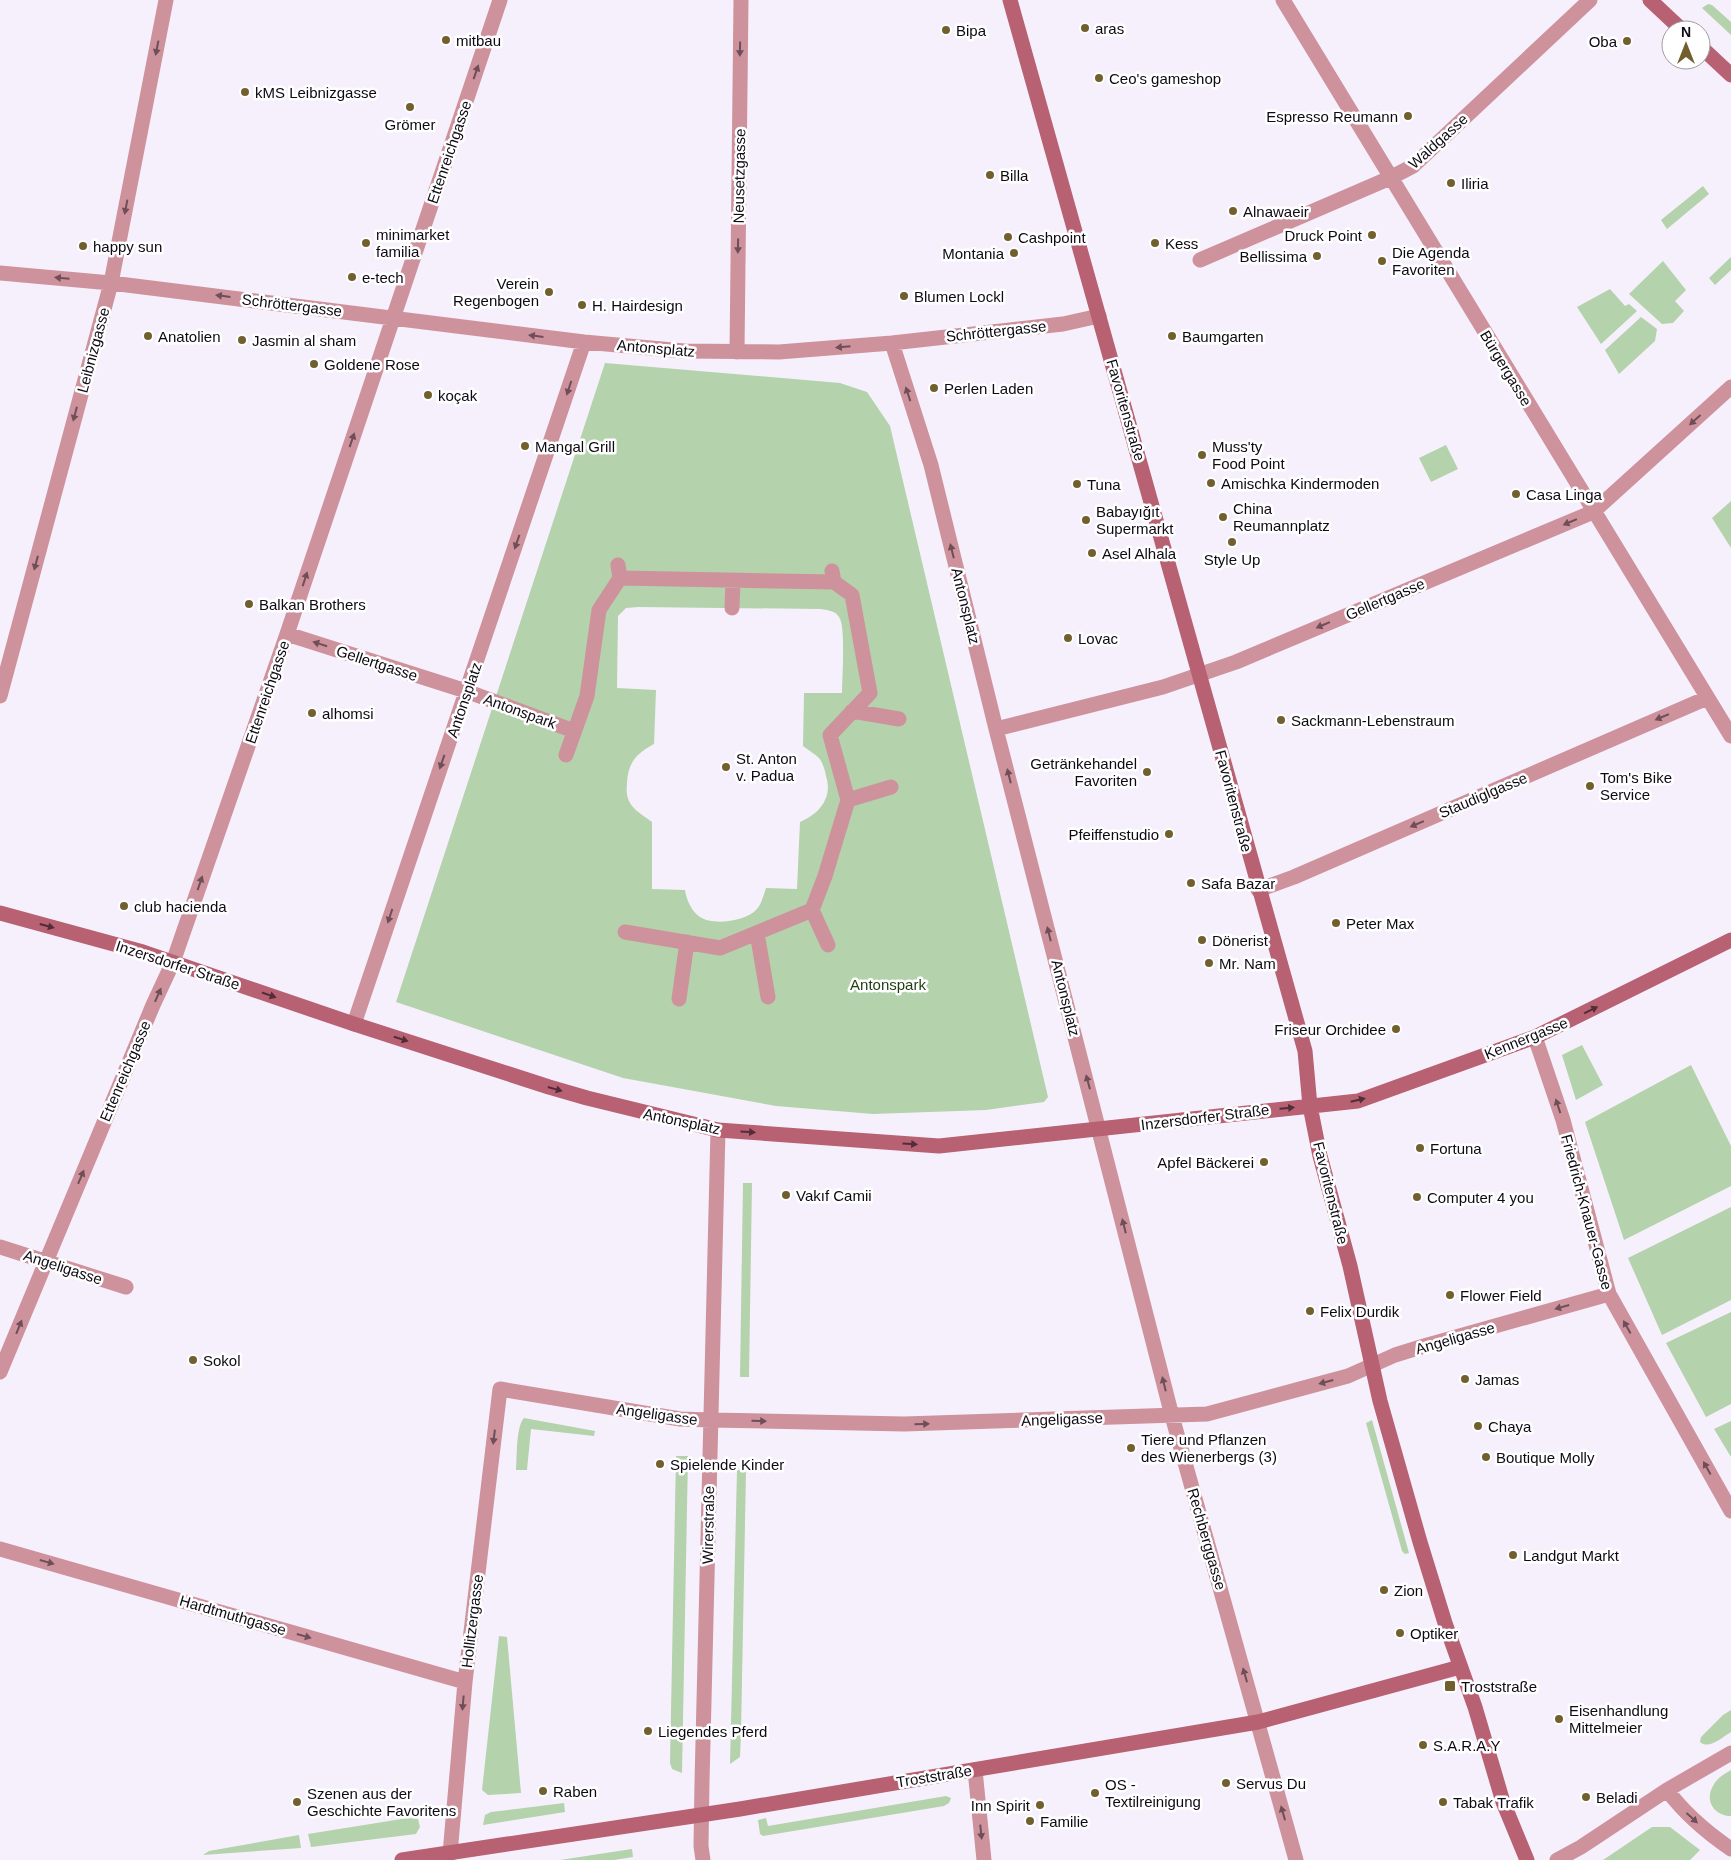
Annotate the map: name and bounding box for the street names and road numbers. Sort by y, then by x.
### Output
street label: Ettenreichgasse [423,98,475,206]
street label: Waldgasse [1405,110,1471,172]
street label: Neusetzgasse [730,128,748,224]
street label: Schröttergasse [241,290,343,320]
street label: Leibnizgasse [73,306,113,394]
street label: Schröttergasse [945,317,1047,345]
street label: Bürgergasse [1477,327,1535,409]
street label: Antonsplatz [616,336,696,360]
street label: Favoritenstraße [1103,357,1149,463]
street label: Antonsplatz [948,566,984,646]
street label: Gellertgasse [1343,575,1427,623]
street label: Ettenreichgasse [241,638,293,746]
street label: Gellertgasse [334,642,420,684]
street label: Antonsplatz [443,660,485,740]
street label: Antonspark [481,690,559,732]
street label: Favoritenstraße [1212,748,1256,854]
street label: Staudiglgasse [1436,769,1530,821]
street label: Inzersdorfer Straße [114,937,242,993]
street label: Antonsplatz [1048,958,1084,1038]
street label: Kennergasse [1482,1014,1570,1062]
street label: Ettenreichgasse [96,1018,154,1124]
street label: Inzersdorfer Straße [1140,1101,1270,1133]
street label: Antonsplatz [642,1105,722,1137]
street label: Friedrich-Knauer-Gasse [1558,1132,1616,1292]
street label: Favoritenstraße [1310,1140,1352,1246]
street label: Angeligasse [22,1246,104,1288]
street label: Angeligasse [1413,1319,1497,1357]
street label: Angeligasse [615,1400,699,1428]
street label: Angeligasse [1021,1409,1103,1429]
street label: Wirerstraße [699,1486,717,1564]
street label: Rechberggasse [1184,1486,1230,1592]
street label: Hollitzergasse [458,1573,486,1669]
street label: Hardtmuthgasse [178,1592,288,1638]
street label: Troststraße [895,1762,973,1790]

